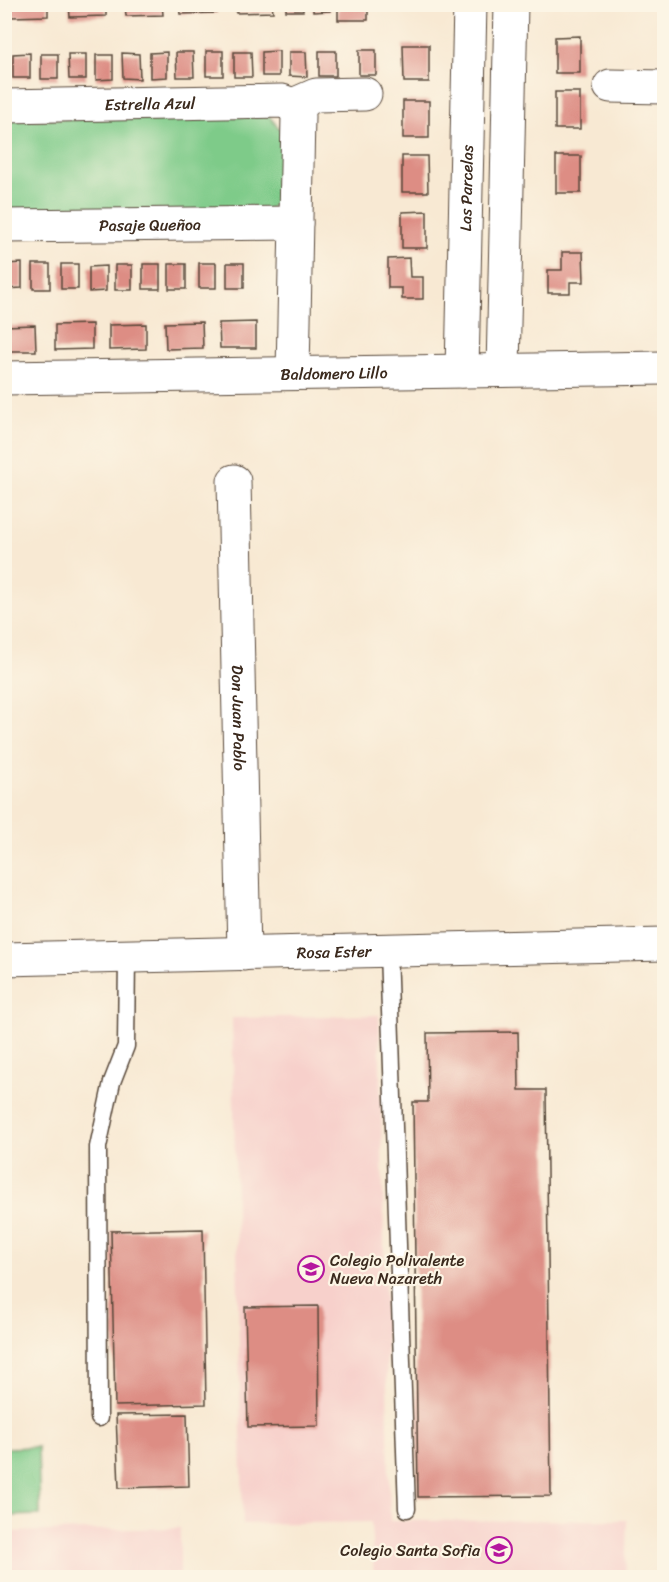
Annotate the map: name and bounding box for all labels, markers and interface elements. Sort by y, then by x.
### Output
street label: Estrella Azul [104,88,196,119]
street label: Las Parcelas [451,144,481,232]
street label: Pasaje Queñoa [99,209,201,240]
street label: Baldomero Lillo [280,358,388,388]
street label: Don Juan Pablo [223,665,255,771]
street label: Rosa Ester [296,936,373,967]
place label: Colegio Polivalente Nueva Nazareth [330,1246,464,1293]
school or university icon: Colegio Polivalente Nueva Nazareth [296,1254,326,1284]
school or university icon: Colegio Santa Sofia [484,1535,514,1565]
place label: Colegio Santa Sofia [340,1536,481,1565]

